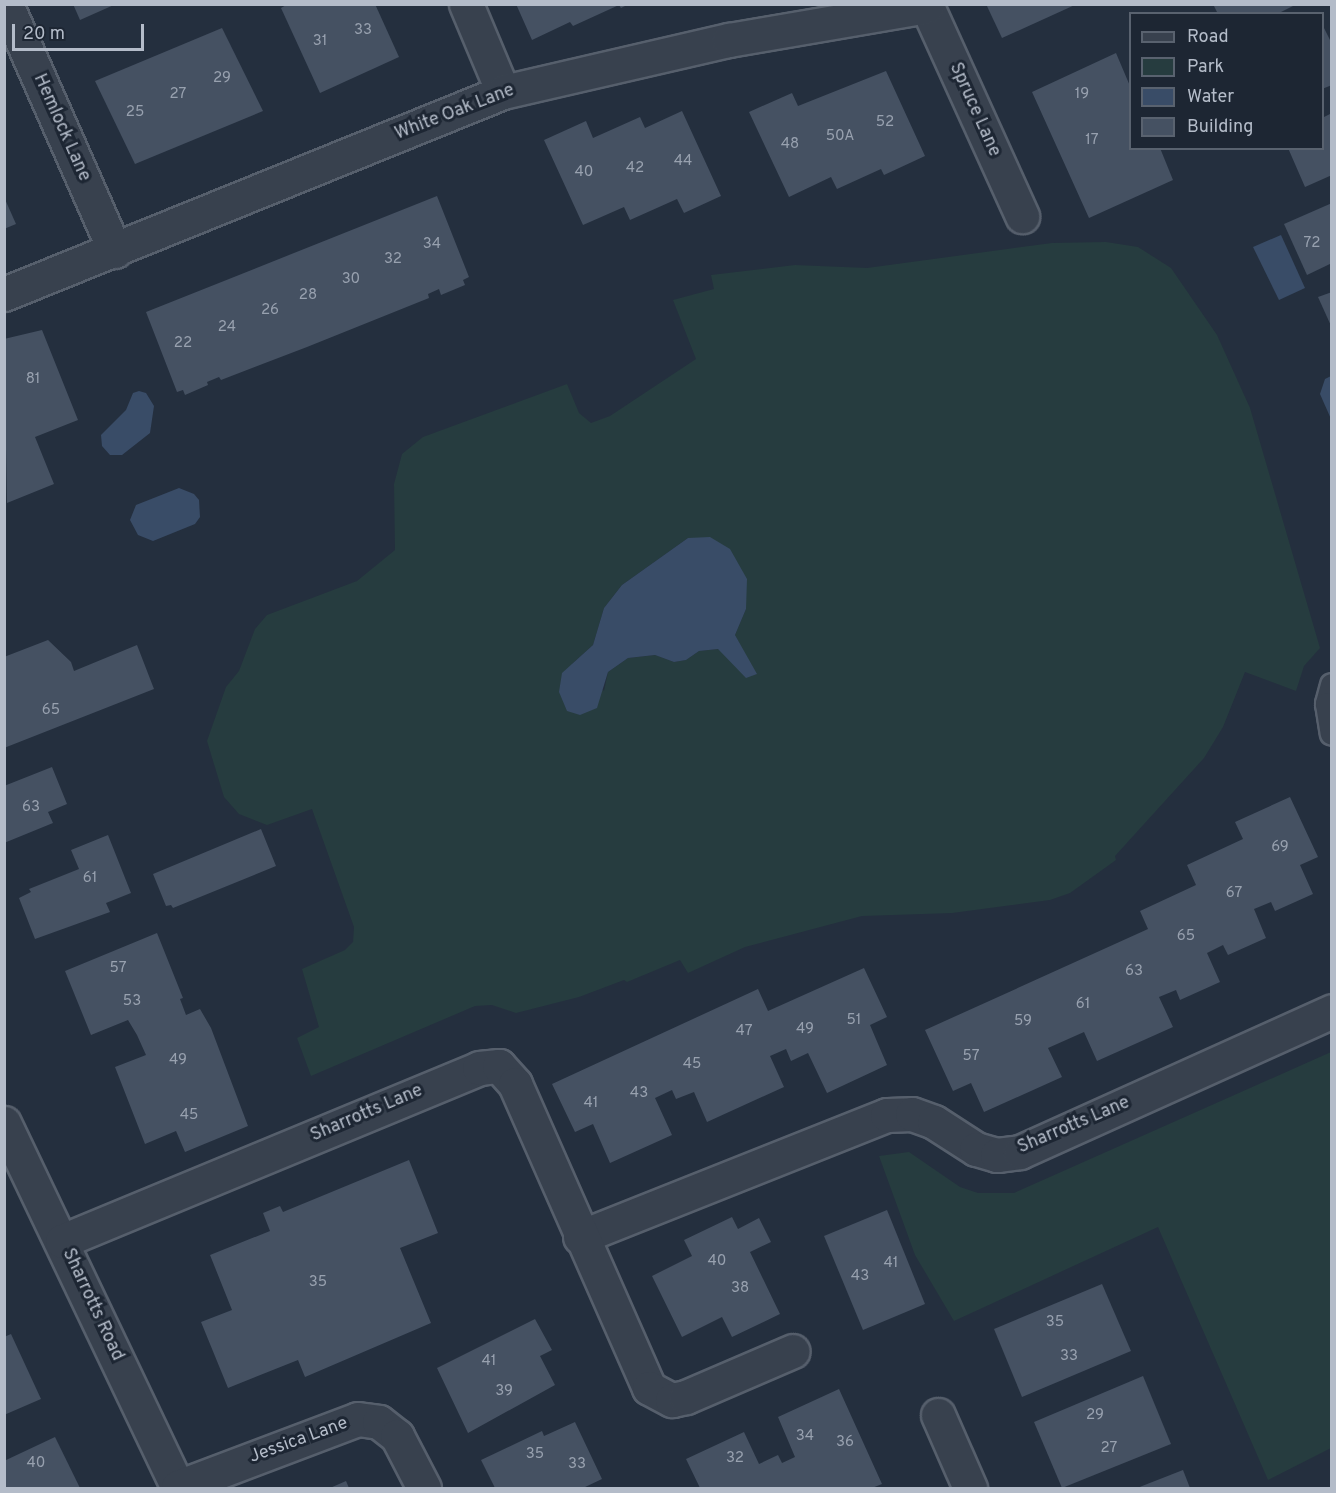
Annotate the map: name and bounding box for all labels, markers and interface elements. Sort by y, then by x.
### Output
scale bar [15,12,147,50]
legend [1129,12,1324,150]
house number: 33 [354,22,372,40]
text: 20 m [23,23,65,46]
text: Road [1187,26,1229,49]
house number: 31 [313,33,327,51]
text: Park [1187,56,1224,79]
street label: Spruce Lane [944,60,1004,160]
house number: 29 [213,70,231,88]
street label: Hemlock Lane [28,71,94,185]
street label: White Oak Lane [392,80,518,146]
house number: 27 [170,86,186,104]
house number: 19 [1075,86,1089,104]
text: Water [1187,86,1234,109]
house number: 25 [126,104,144,122]
house number: 52 [876,114,894,132]
text: Building [1187,116,1253,139]
house number: 50A [826,128,854,146]
house number: 17 [1085,132,1099,150]
house number: 48 [781,136,799,154]
house number: 44 [674,153,692,171]
house number: 42 [626,160,644,178]
house number: 40 [575,164,593,182]
house number: 72 [1304,235,1320,253]
house number: 34 [423,236,441,254]
house number: 32 [384,251,402,269]
house number: 30 [342,271,360,289]
house number: 28 [299,287,317,305]
house number: 26 [261,302,279,320]
house number: 24 [218,319,236,337]
house number: 22 [174,335,192,353]
house number: 81 [26,371,40,389]
house number: 65 [42,702,60,720]
house number: 63 [22,799,40,817]
house number: 69 [1271,839,1289,857]
house number: 61 [83,870,97,888]
house number: 67 [1226,885,1242,903]
house number: 65 [1177,928,1195,946]
house number: 57 [110,960,126,978]
house number: 63 [1125,963,1143,981]
house number: 53 [123,993,141,1011]
house number: 61 [1076,996,1090,1014]
house number: 51 [847,1012,861,1030]
house number: 59 [1014,1013,1032,1031]
house number: 49 [796,1021,814,1039]
house number: 47 [736,1023,752,1041]
house number: 57 [963,1048,979,1066]
house number: 49 [169,1052,187,1070]
house number: 45 [683,1056,701,1074]
street label: Sharrotts Lane [308,1081,426,1147]
house number: 43 [630,1085,648,1103]
street label: Sharrotts Lane [1015,1093,1133,1159]
house number: 41 [584,1095,598,1113]
house number: 45 [180,1107,198,1125]
street label: Sharrotts Road [57,1245,127,1365]
house number: 40 [708,1253,726,1271]
house number: 41 [884,1255,898,1273]
house number: 43 [851,1268,869,1286]
house number: 35 [309,1274,327,1292]
house number: 38 [731,1280,749,1298]
house number: 35 [1046,1314,1064,1332]
house number: 33 [1060,1348,1078,1366]
house number: 41 [482,1353,496,1371]
house number: 39 [495,1383,513,1401]
house number: 29 [1086,1407,1104,1425]
street label: Jessica Lane [247,1413,351,1469]
house number: 34 [796,1428,814,1446]
house number: 36 [836,1434,854,1452]
house number: 27 [1101,1440,1117,1458]
house number: 35 [526,1446,544,1464]
house number: 32 [726,1450,744,1468]
house number: 40 [27,1455,45,1473]
house number: 33 [568,1456,586,1474]

